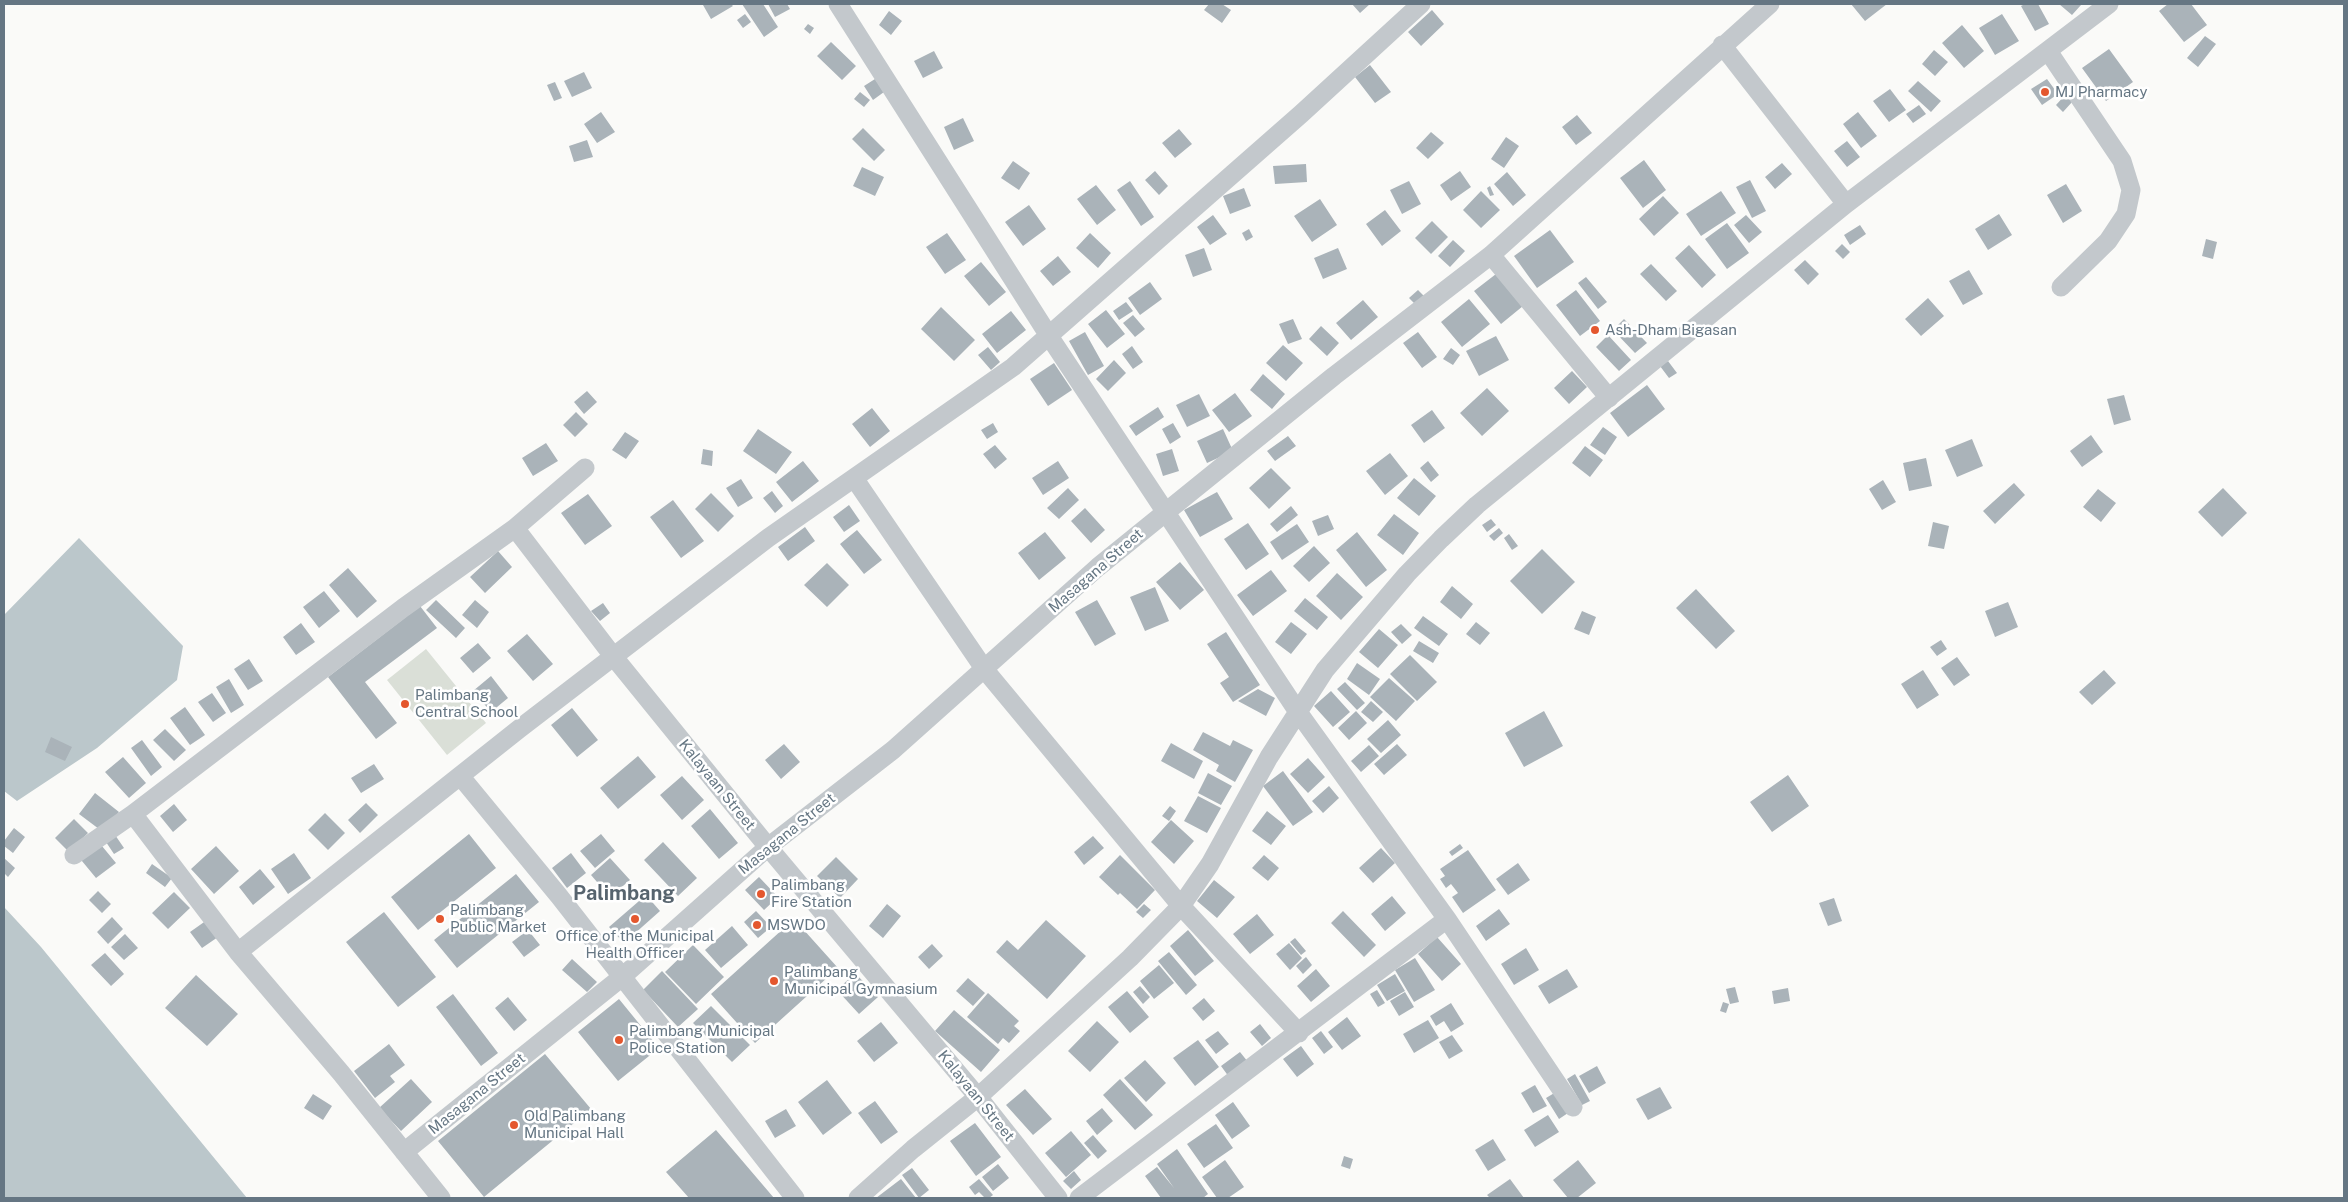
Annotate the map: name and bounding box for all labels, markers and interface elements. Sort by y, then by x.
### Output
place label: MJ Pharmacy [2055,83,2147,101]
marker: MJ Pharmacy [2039,86,2051,98]
place label: Ash-Dham Bigasan [1605,321,1737,339]
marker: Ash-Dham Bigasan [1589,324,1601,336]
street label: Masagana Street [1045,525,1147,617]
place label: Palimbang Central School [415,686,518,721]
marker: Palimbang Central School [399,698,411,710]
street label: Kalayaan Street [675,736,759,834]
street label: Masagana Street [735,790,839,878]
place label: Palimbang Fire Station [771,876,852,911]
district label: Palimbang [573,882,675,906]
marker: Palimbang Fire Station [755,888,767,900]
place label: Palimbang Public Market [450,901,547,936]
marker: Palimbang Public Market [434,913,446,925]
marker: Office of the Municipal Health Officer [629,913,641,925]
place label: MSWDO [767,916,826,934]
marker: MSWDO [751,919,763,931]
place label: Office of the Municipal Health Officer [556,927,714,962]
place label: Palimbang Municipal Gymnasium [784,963,938,998]
marker: Palimbang Municipal Gymnasium [768,975,780,987]
place label: Palimbang Municipal Police Station [629,1022,775,1057]
marker: Palimbang Municipal Police Station [613,1034,625,1046]
street label: Kalayaan Street [934,1047,1018,1145]
street label: Masagana Street [425,1050,529,1138]
place label: Old Palimbang Municipal Hall [524,1107,626,1142]
marker: Old Palimbang Municipal Hall [508,1119,520,1131]

